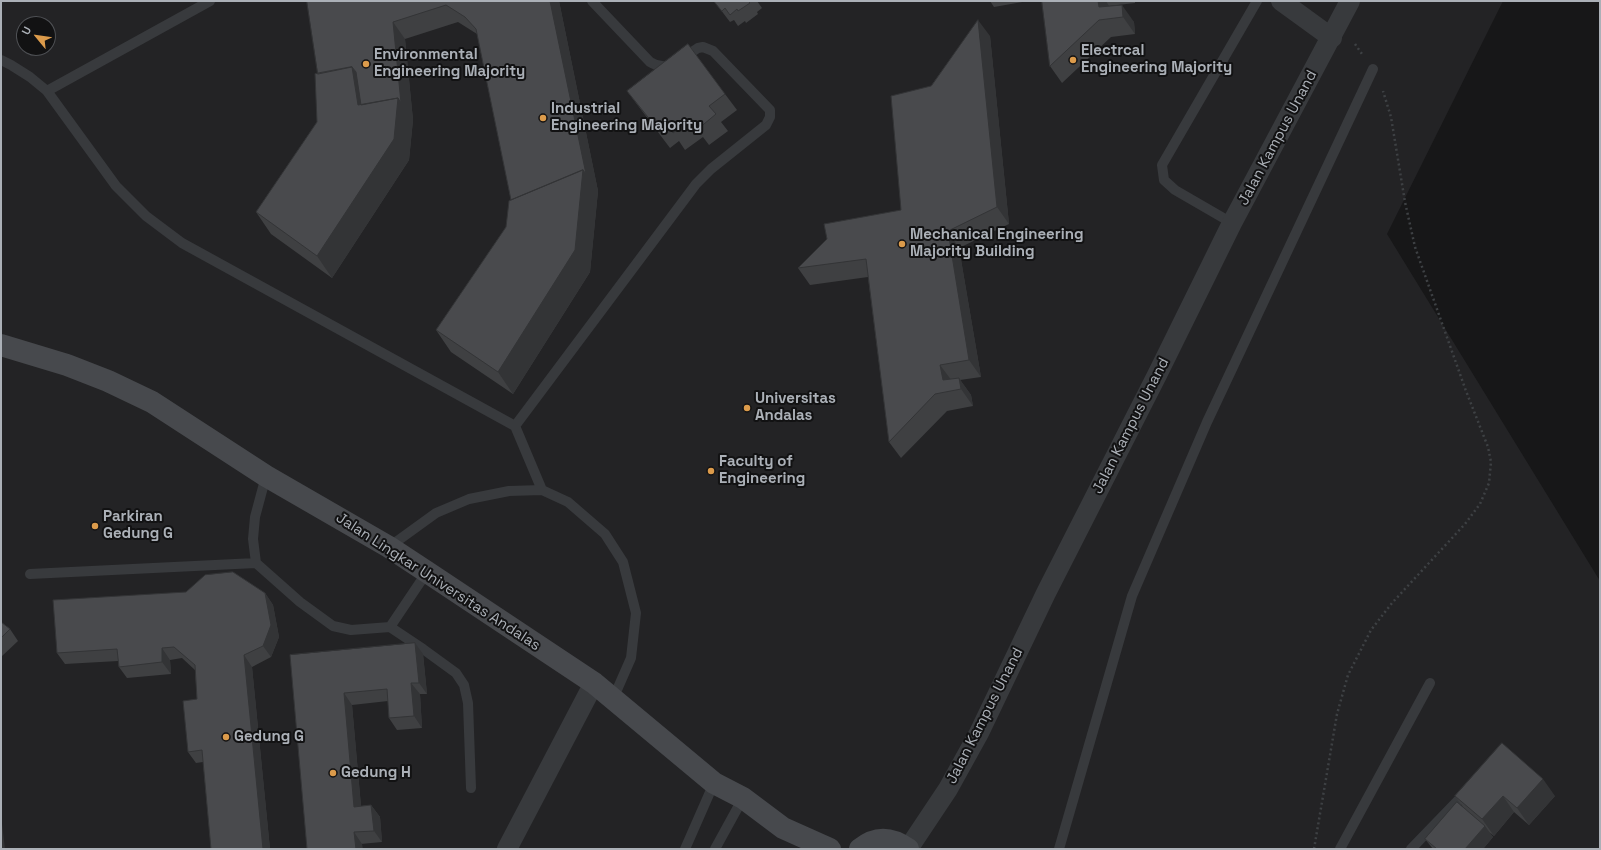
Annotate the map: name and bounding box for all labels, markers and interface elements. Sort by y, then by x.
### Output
north arrow [16,16,56,56]
text: U [18,24,34,37]
place label: Electrcal Engineering Majority [1081,42,1232,77]
place label: Environmental Engineering Majority [374,46,525,81]
marker: Electrcal Engineering Majority [1068,55,1078,65]
marker: Environmental Engineering Majority [361,59,371,69]
street label: Jalan Kampus Unand [1235,67,1321,209]
place label: Industrial Engineering Majority [551,100,702,135]
marker: Industrial Engineering Majority [538,113,548,123]
place label: Mechanical Engineering Majority Building [910,226,1083,261]
marker: Mechanical Engineering Majority Building [897,239,907,249]
street label: Jalan Kampus Unand [1089,355,1173,497]
place label: Universitas Andalas [755,390,836,425]
marker: Universitas Andalas [742,403,752,413]
place label: Faculty of Engineering [719,453,805,488]
marker: Faculty of Engineering [706,466,716,476]
place label: Parkiran Gedung G [103,508,173,543]
street label: Jalan Lingkar Universitas Andalas [332,509,544,655]
marker: Parkiran Gedung G [90,521,100,531]
street label: Jalan Kampus Unand [943,645,1027,787]
place label: Gedung G [234,728,304,746]
marker: Gedung G [221,732,231,742]
place label: Gedung H [341,764,411,782]
marker: Gedung H [328,768,338,778]

